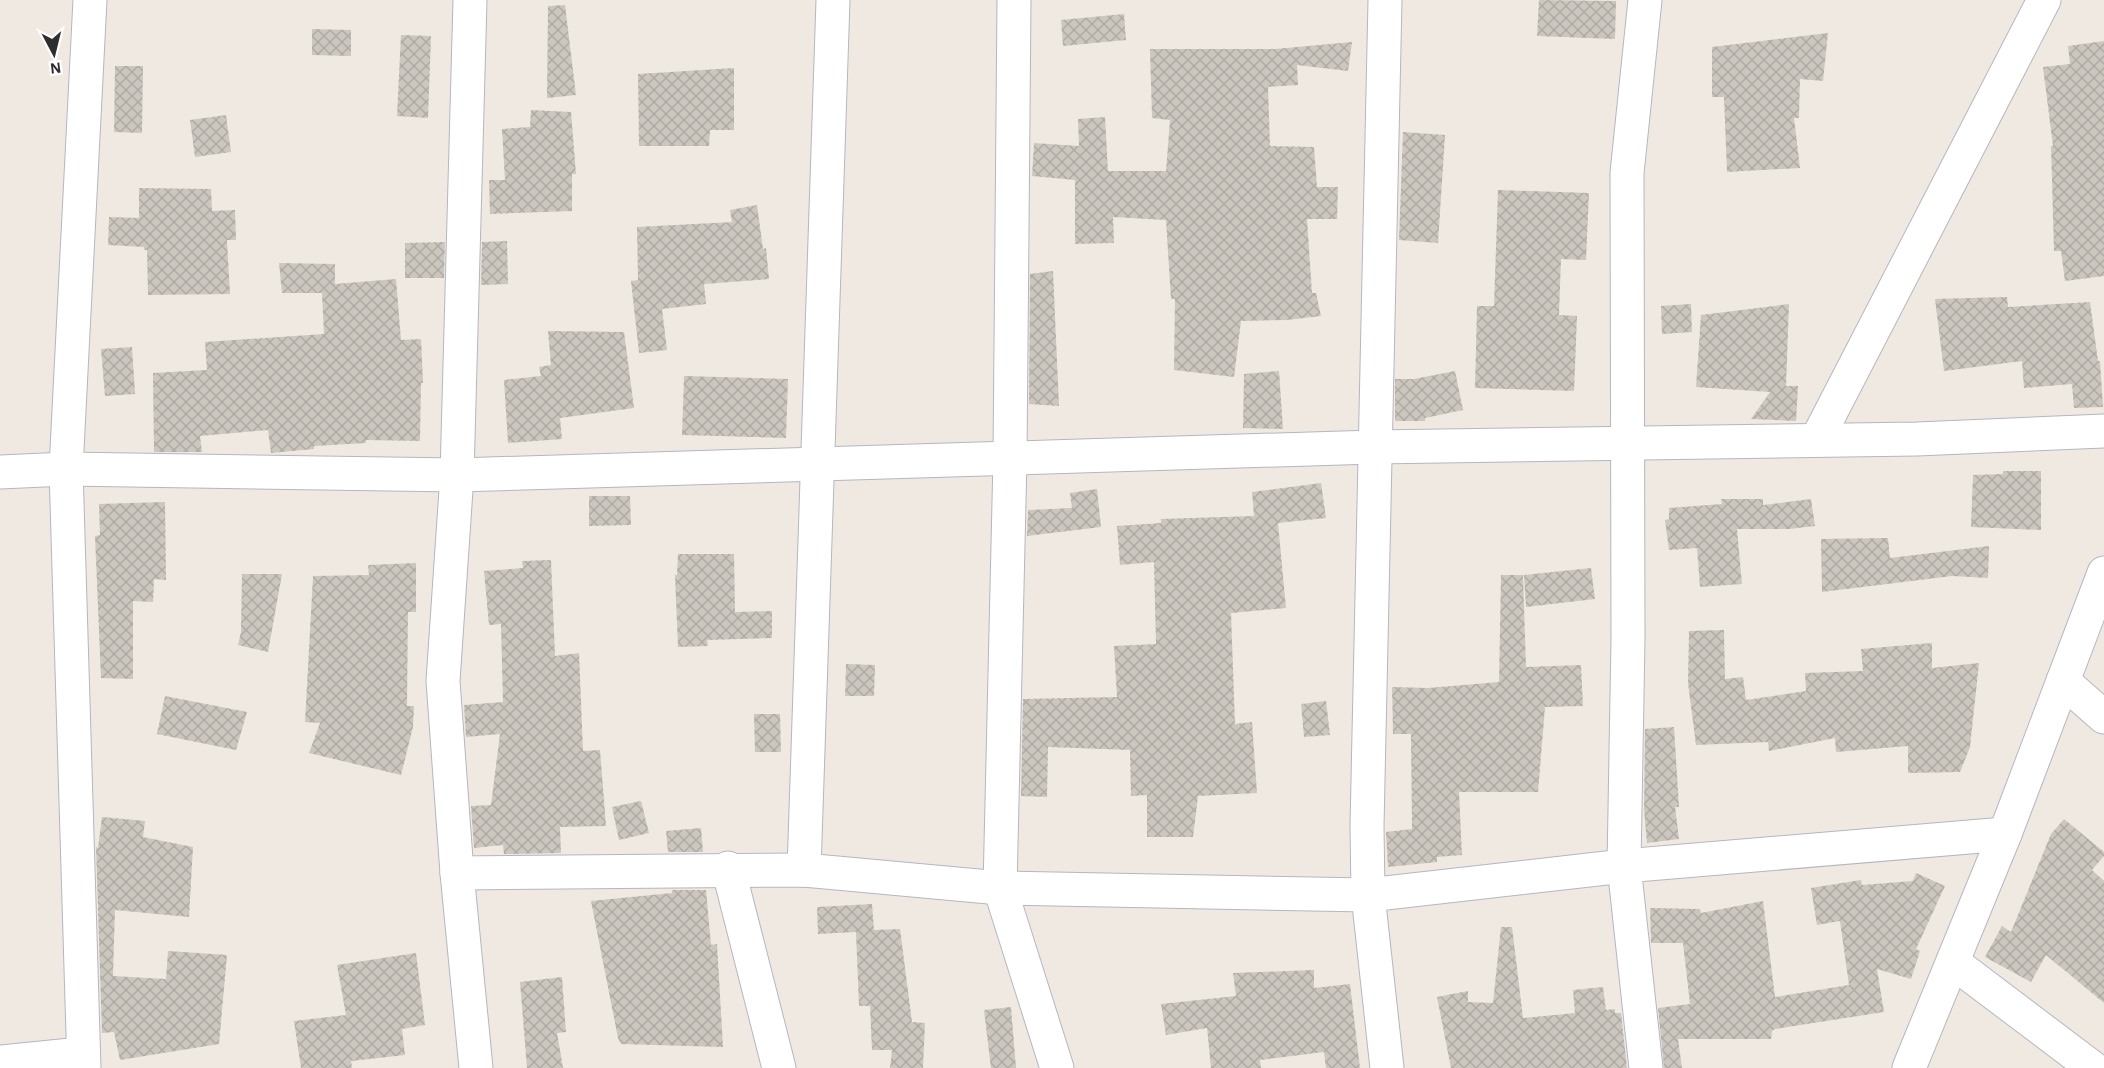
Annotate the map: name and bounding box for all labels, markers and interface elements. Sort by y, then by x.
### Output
north arrow [24,24,84,84]
text: N [49,59,62,77]

